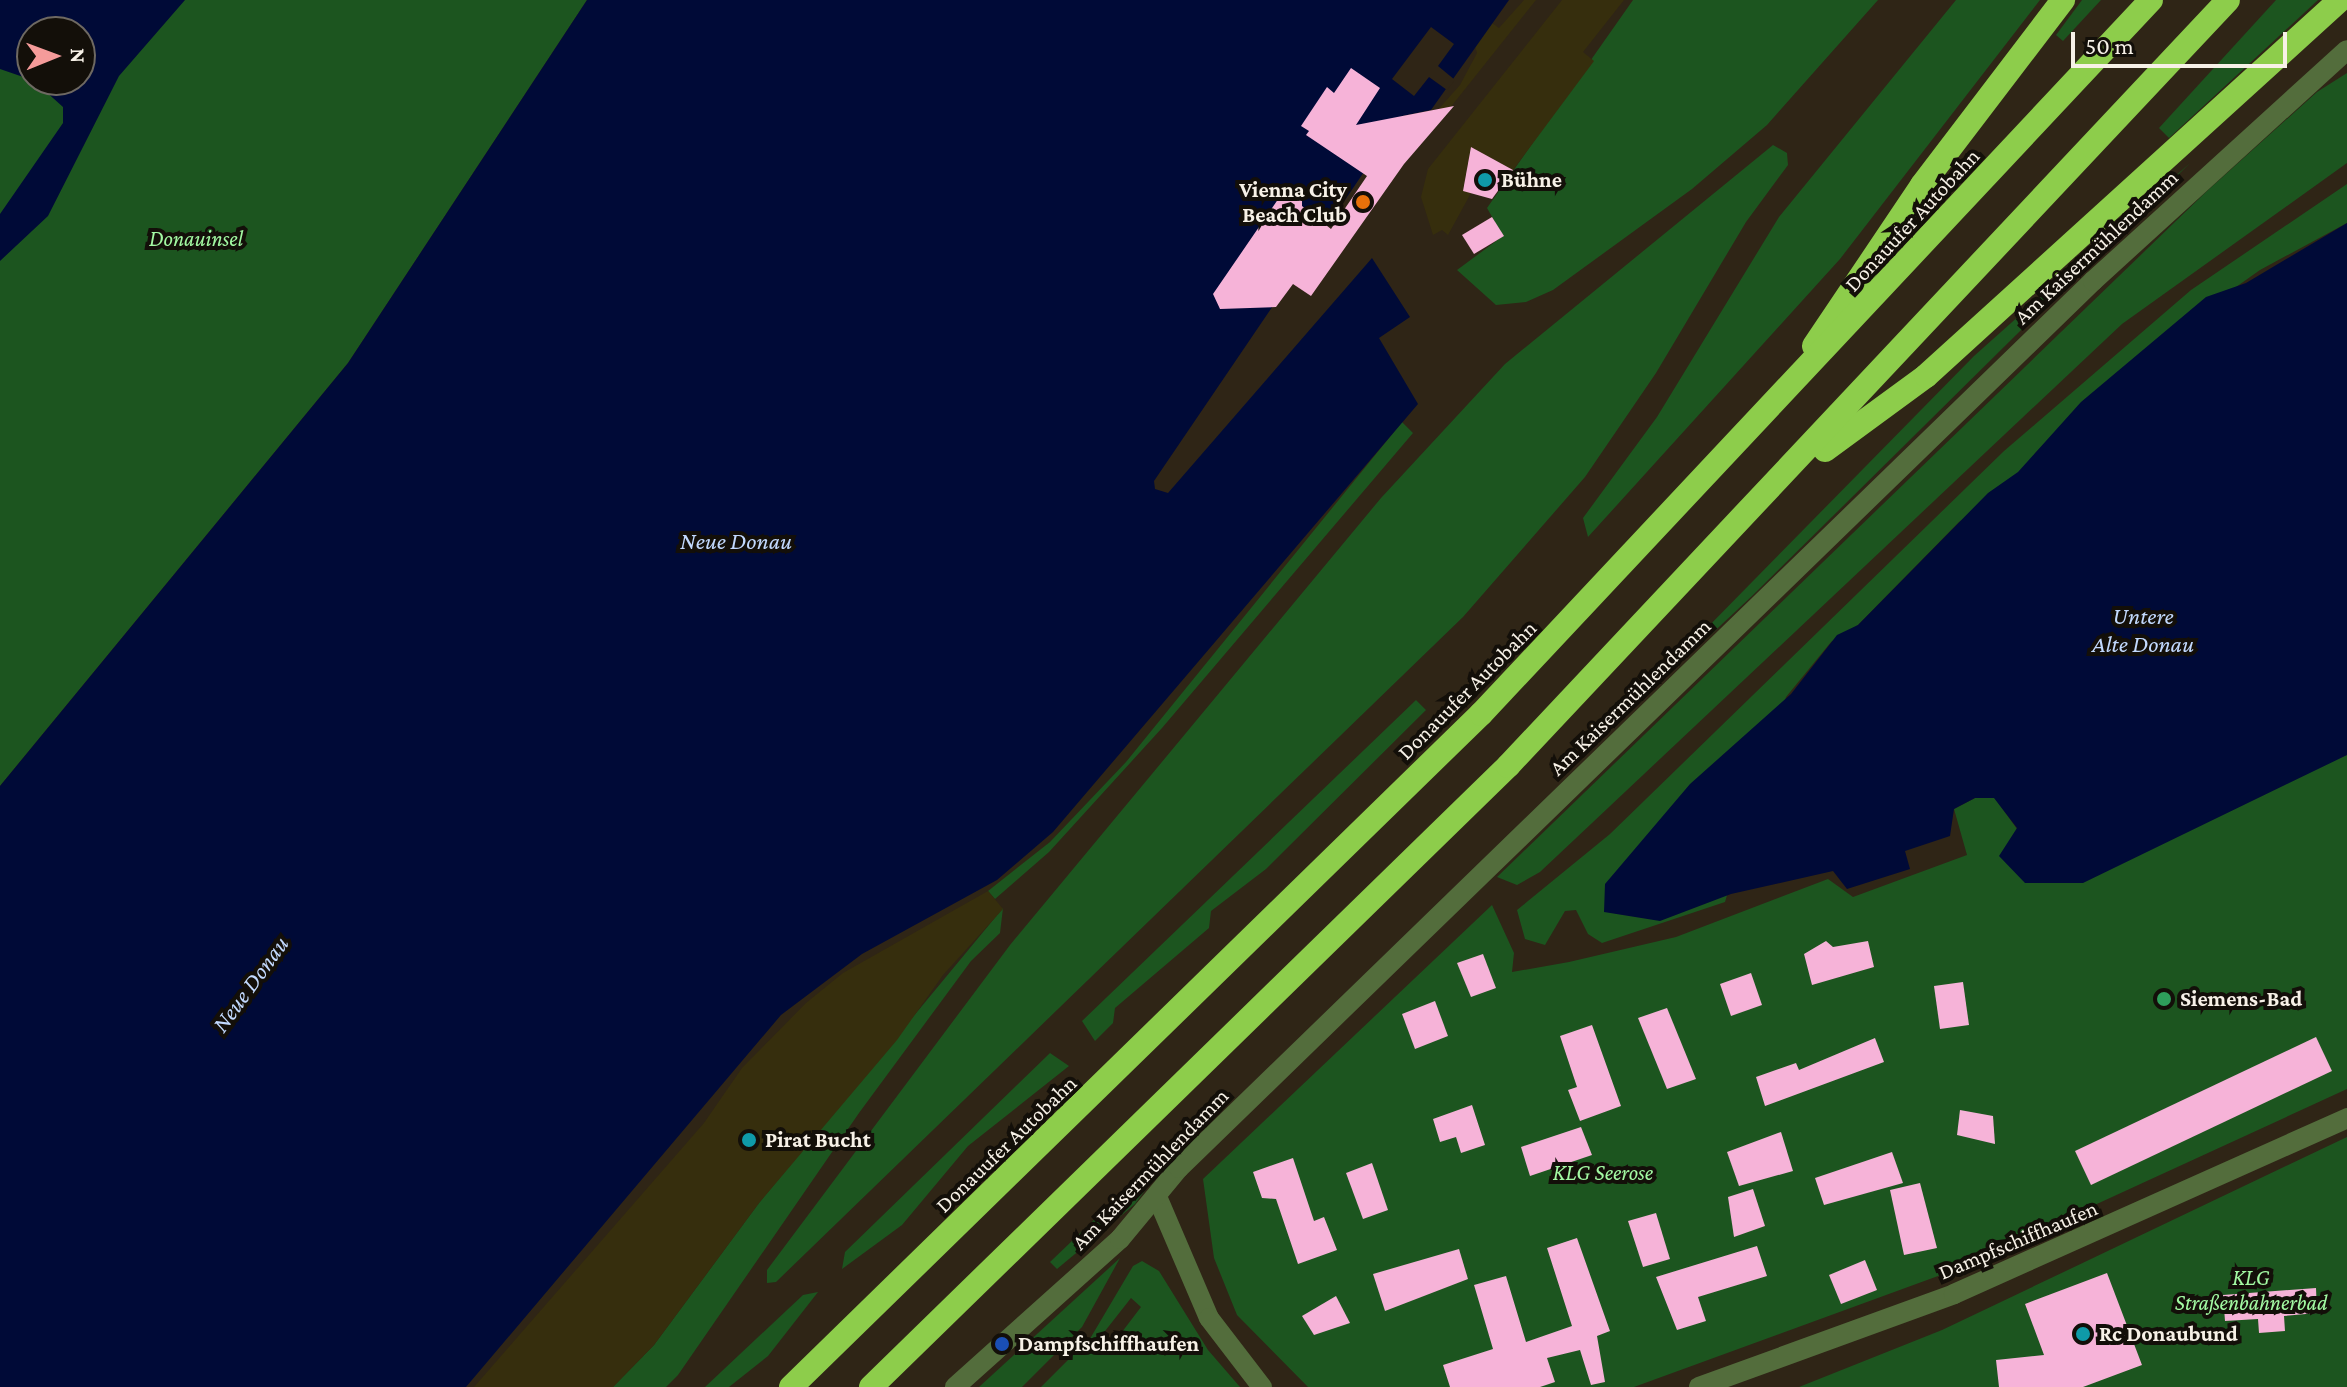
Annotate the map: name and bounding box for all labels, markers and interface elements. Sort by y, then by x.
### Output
north arrow [16,16,96,96]
scale bar [2075,16,2291,66]
text: 50 m [2085,32,2134,59]
text: N [66,48,91,63]
street label: Donauufer Autobahn [1839,143,1985,297]
street label: Am Kaisermühlendamm [2009,164,2183,330]
place label: Bühne [1501,167,1562,193]
marker: Bühne [1476,171,1494,189]
place label: Vienna City Beach Club [1239,176,1347,228]
marker: Vienna City Beach Club [1354,193,1372,211]
park label: Donauinsel [149,226,243,252]
water label: Neue Donau [680,527,792,555]
water label: Untere Alte Donau [2092,602,2194,658]
street label: Am Kaisermühlendamm [1544,613,1716,781]
street label: Donauufer Autobahn [1392,615,1542,765]
water label: Neue Donau [205,930,295,1038]
place label: Siemens-Bad [2180,986,2302,1012]
marker: Siemens-Bad [2155,990,2173,1008]
street label: Donauufer Autobahn [930,1070,1082,1218]
street label: Am Kaisermühlendamm [1066,1083,1234,1255]
place label: Pirat Bucht [765,1127,871,1153]
marker: Pirat Bucht [740,1131,758,1149]
park label: KLG Seerose [1553,1160,1653,1186]
street label: Dampfschiffhaufen [1935,1195,2101,1285]
park label: KLG Straßenbahnerbad [2175,1264,2327,1316]
place label: Rc Donaubund [2099,1321,2238,1347]
marker: Rc Donaubund [2074,1325,2092,1343]
place label: Dampfschiffhaufen [1018,1331,1199,1357]
marker: Dampfschiffhaufen [993,1335,1011,1353]

